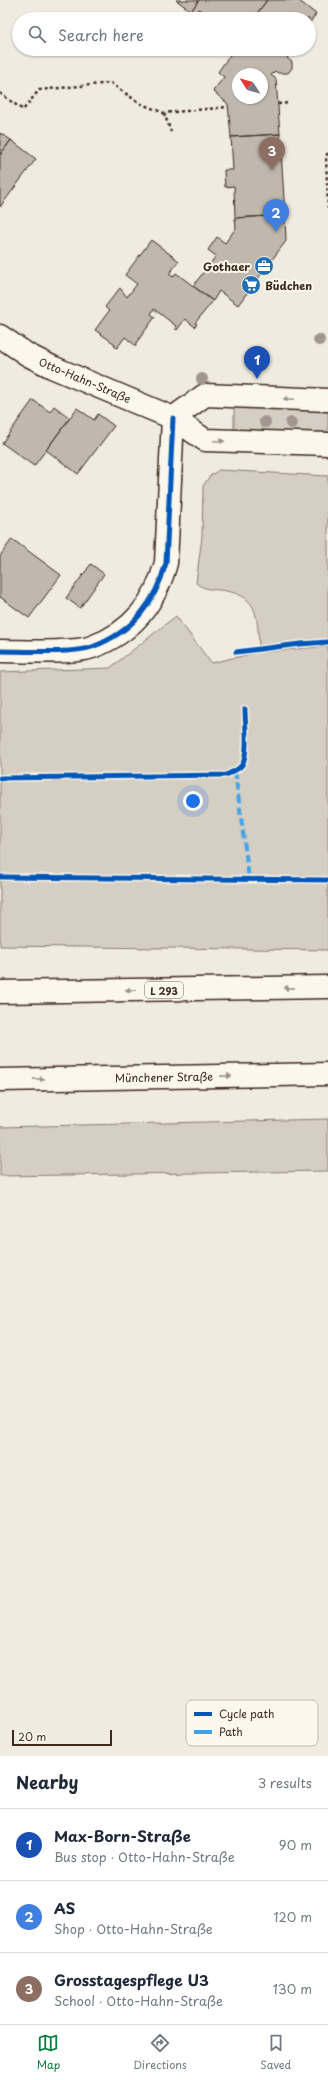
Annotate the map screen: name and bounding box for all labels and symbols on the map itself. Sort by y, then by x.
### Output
north arrow [232,68,268,104]
pin: 3 [259,137,285,170]
pin: 2 [263,199,289,232]
office icon: Gothaer [253,255,275,277]
place label: Gothaer [203,258,250,275]
supermarket icon: Büdchen [240,274,262,296]
place label: Büdchen [265,277,312,294]
pin: 1 [244,346,270,379]
street label: Otto-Hahn-Straße [36,353,134,407]
one-way arrow [283,395,295,402]
one-way arrow [213,438,226,444]
your location [183,791,203,811]
road number: L 293 [145,982,183,998]
one-way arrow [282,985,295,991]
one-way arrow [124,987,137,993]
street label: Münchener Straße [115,1068,213,1086]
one-way arrow [220,1073,233,1079]
one-way arrow [33,1076,46,1082]
legend [186,1700,318,1746]
text: Cycle path [219,1705,274,1722]
text: Path [219,1723,243,1740]
scale bar [12,1728,112,1747]

